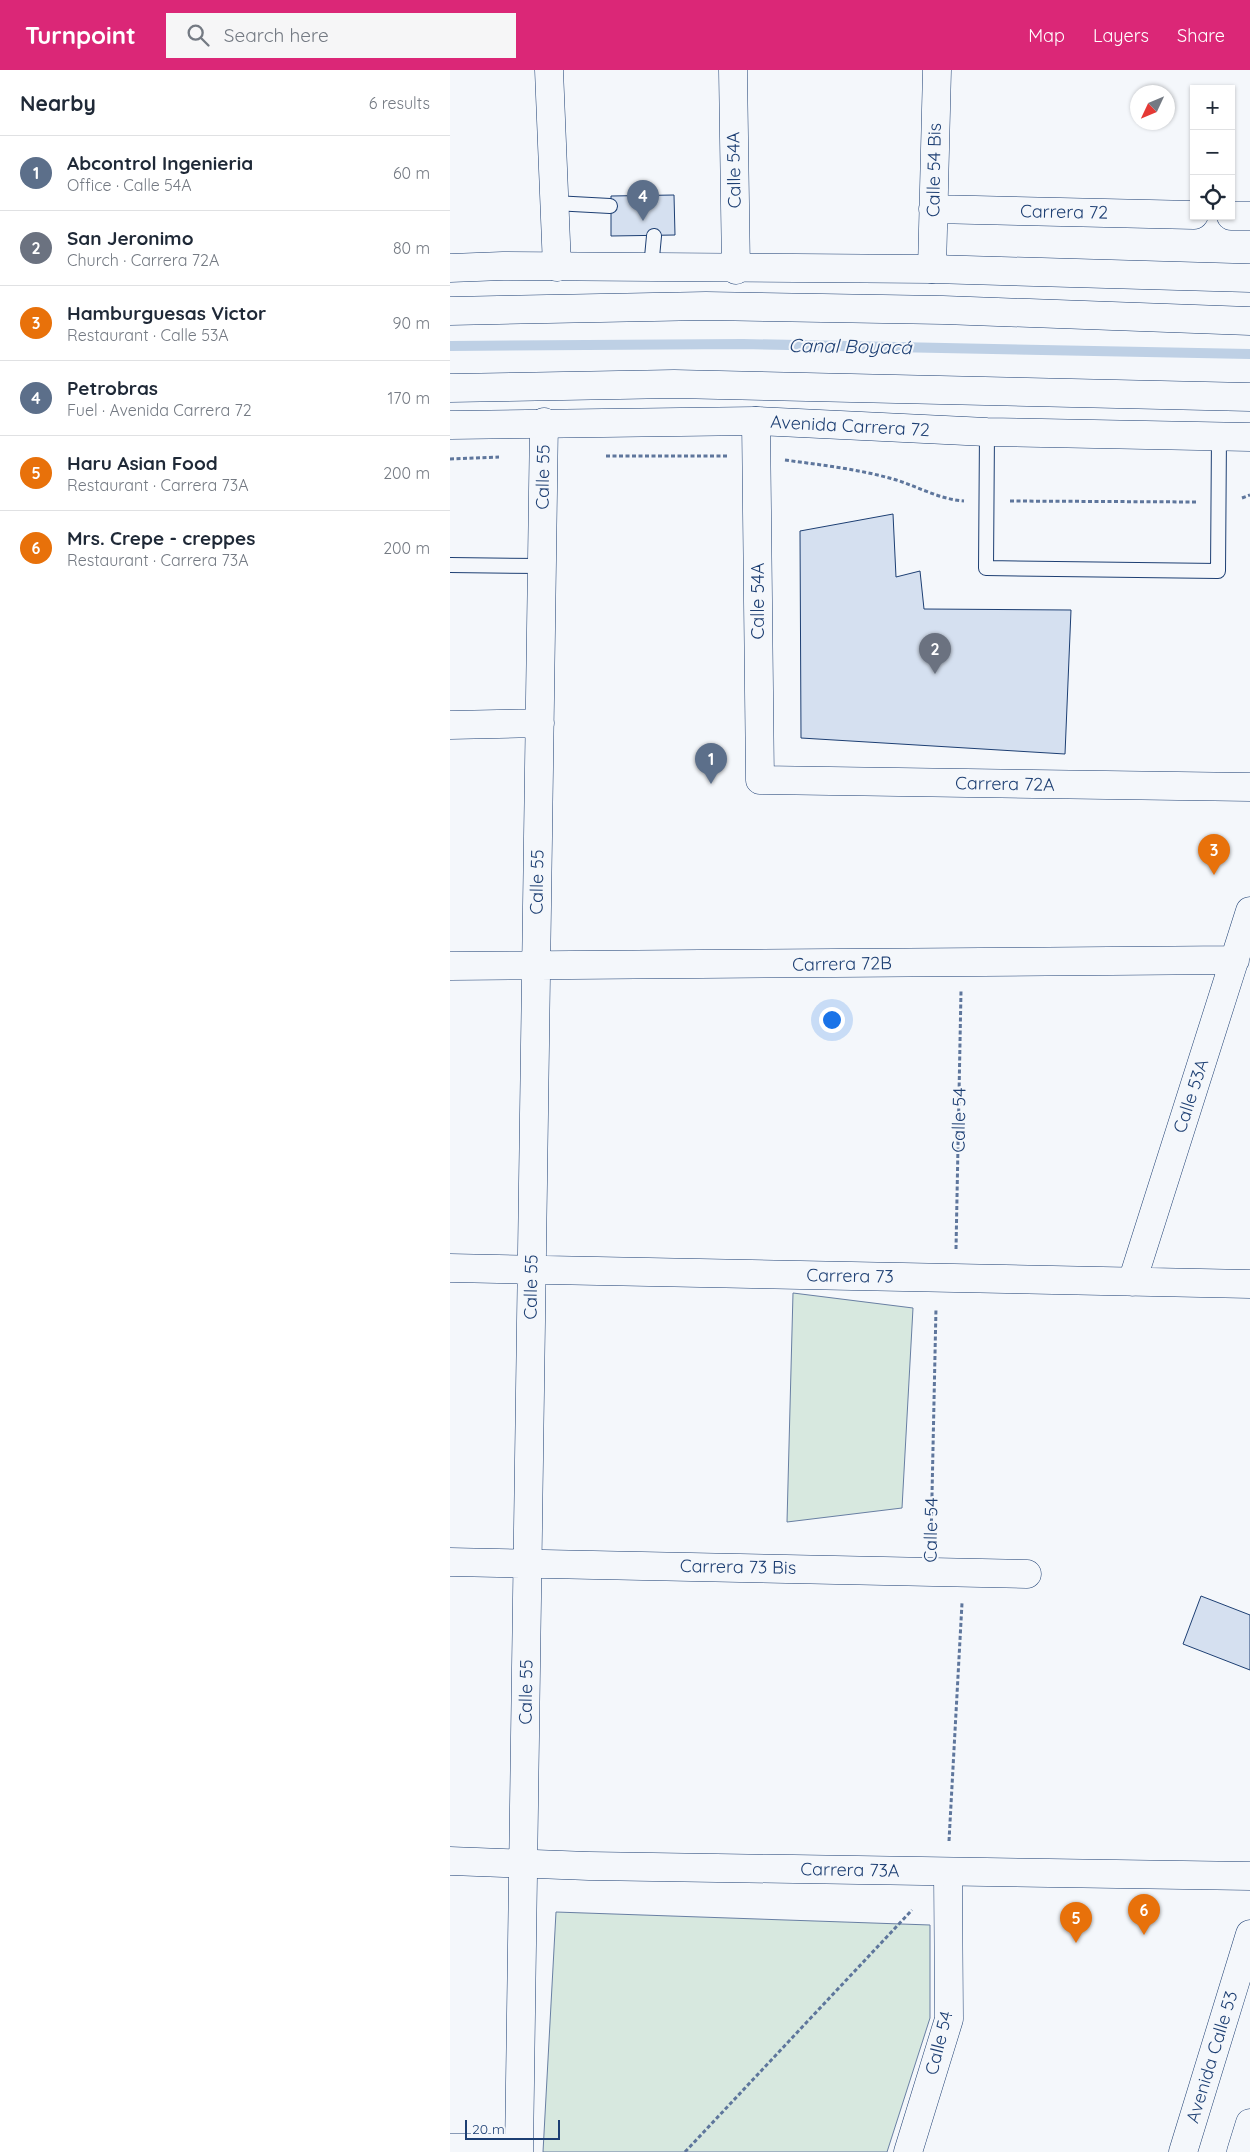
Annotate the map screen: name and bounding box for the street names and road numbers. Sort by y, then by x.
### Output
street label: Calle 54 Bis [921,123,946,217]
street label: Calle 54A [721,131,746,209]
street label: Carrera 72 [1020,199,1108,224]
street label: Avenida Carrera 72 [770,410,930,441]
street label: Calle 55 [530,444,555,510]
street label: Calle 54A [746,562,769,639]
street label: Carrera 72A [955,771,1055,796]
street label: Calle 55 [524,849,549,915]
street label: Carrera 72B [792,951,892,976]
street label: Calle 53A [1168,1055,1213,1136]
street label: Calle 54 [946,1087,971,1153]
street label: Calle 55 [518,1254,543,1320]
street label: Carrera 73 [806,1263,894,1288]
street label: Calle 54 [918,1497,943,1563]
street label: Carrera 73 Bis [680,1554,796,1579]
street label: Calle 55 [513,1659,538,1725]
street label: Carrera 73A [800,1857,900,1882]
street label: Avenida Calle 53 [1181,1988,1243,2126]
street label: Calle 54 [919,2008,958,2077]

